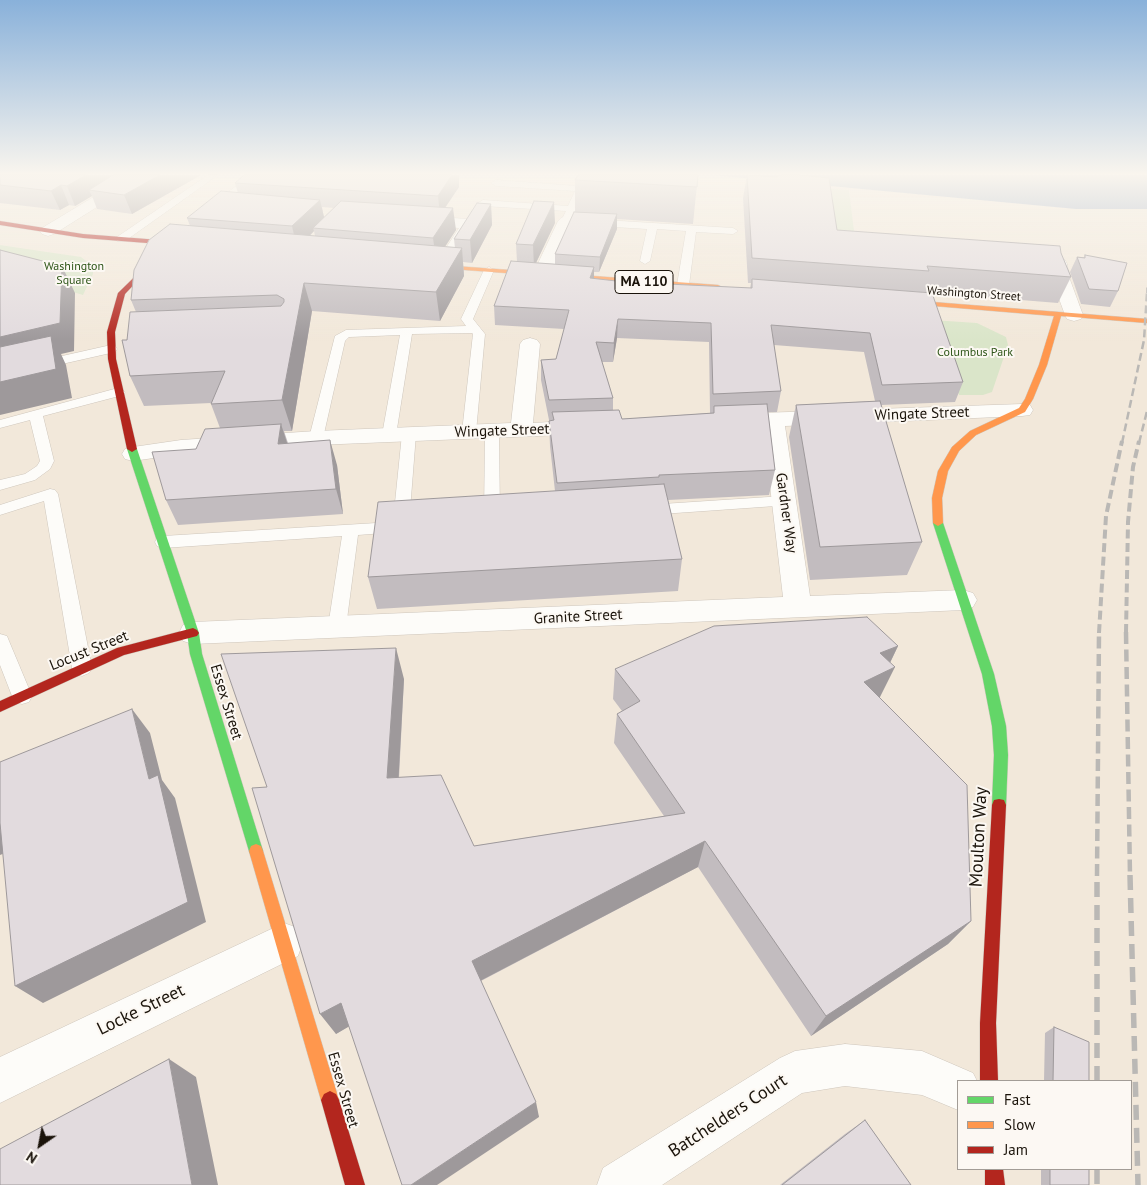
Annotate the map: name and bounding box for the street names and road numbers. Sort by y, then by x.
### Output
road number: MA 110 [615,270,673,294]
street label: Washington Street [927,284,1021,304]
street label: Wingate Street [874,403,970,425]
street label: Wingate Street [454,420,550,442]
street label: Gardner Way [771,472,801,554]
street label: Granite Street [533,606,623,628]
street label: Locust Street [47,627,131,675]
street label: Essex Street [206,662,246,742]
street label: Moulton Way [966,786,992,888]
street label: Locke Street [94,980,188,1040]
street label: Essex Street [324,1050,362,1130]
street label: Batchelders Court [665,1070,791,1162]

